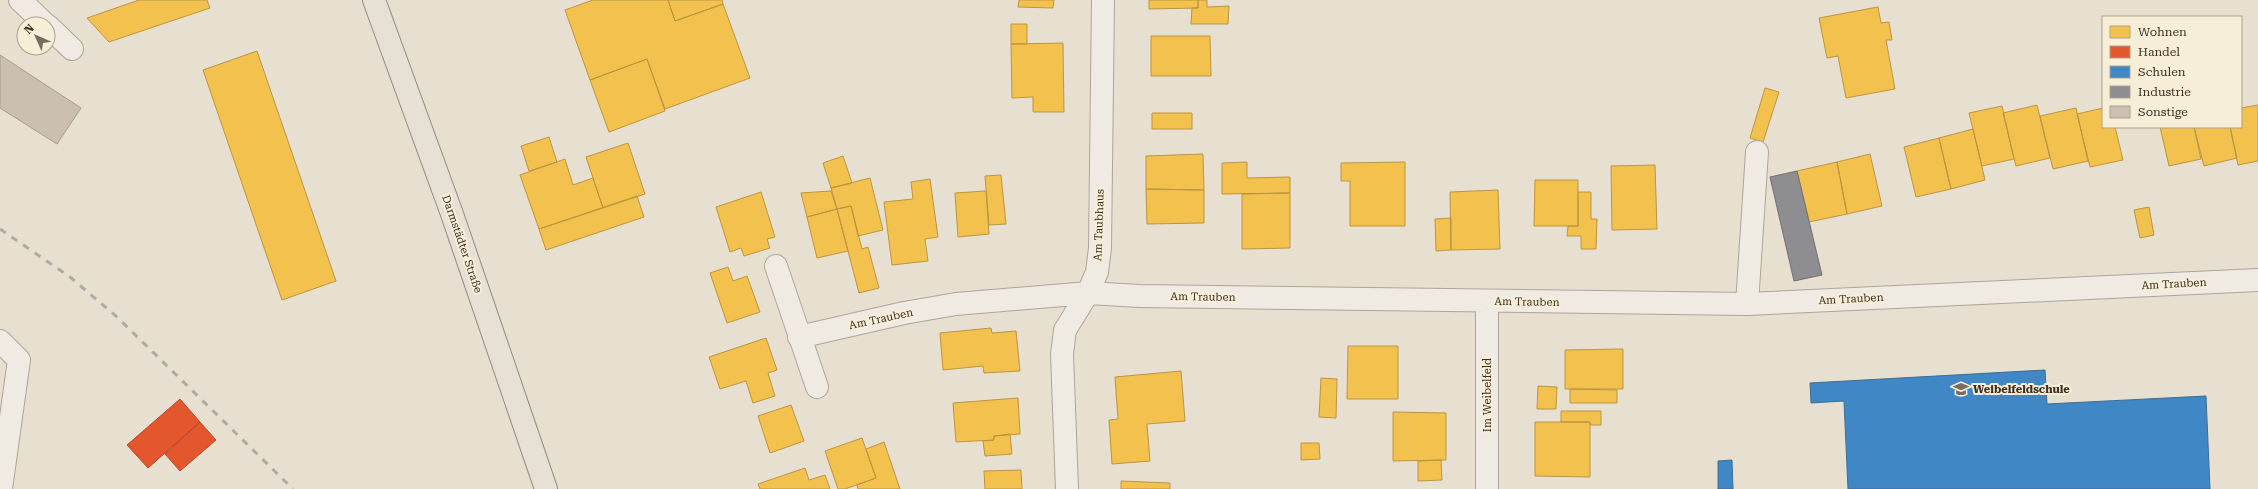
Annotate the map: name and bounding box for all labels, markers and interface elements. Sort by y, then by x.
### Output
north arrow [16,16,56,56]
legend [2102,16,2242,128]
text: N [22,21,37,37]
text: Wohnen [2138,25,2187,39]
text: Handel [2138,45,2180,59]
text: Schulen [2138,65,2186,79]
text: Industrie [2138,85,2191,99]
text: Sonstige [2138,105,2188,119]
street label: Am Taubhaus [1091,189,1107,261]
street label: Darmstädter Straße [439,193,485,295]
street label: Am Trauben [2141,276,2207,292]
street label: Am Trauben [1170,290,1236,304]
street label: Am Trauben [1818,291,1884,307]
street label: Am Trauben [1494,295,1560,309]
street label: Am Trauben [848,306,914,332]
street label: Im Weibelfeld [1481,358,1494,432]
school or university icon: Weibelfeldschule [1952,380,1970,398]
place label: Weibelfeldschule [1973,383,2070,396]

